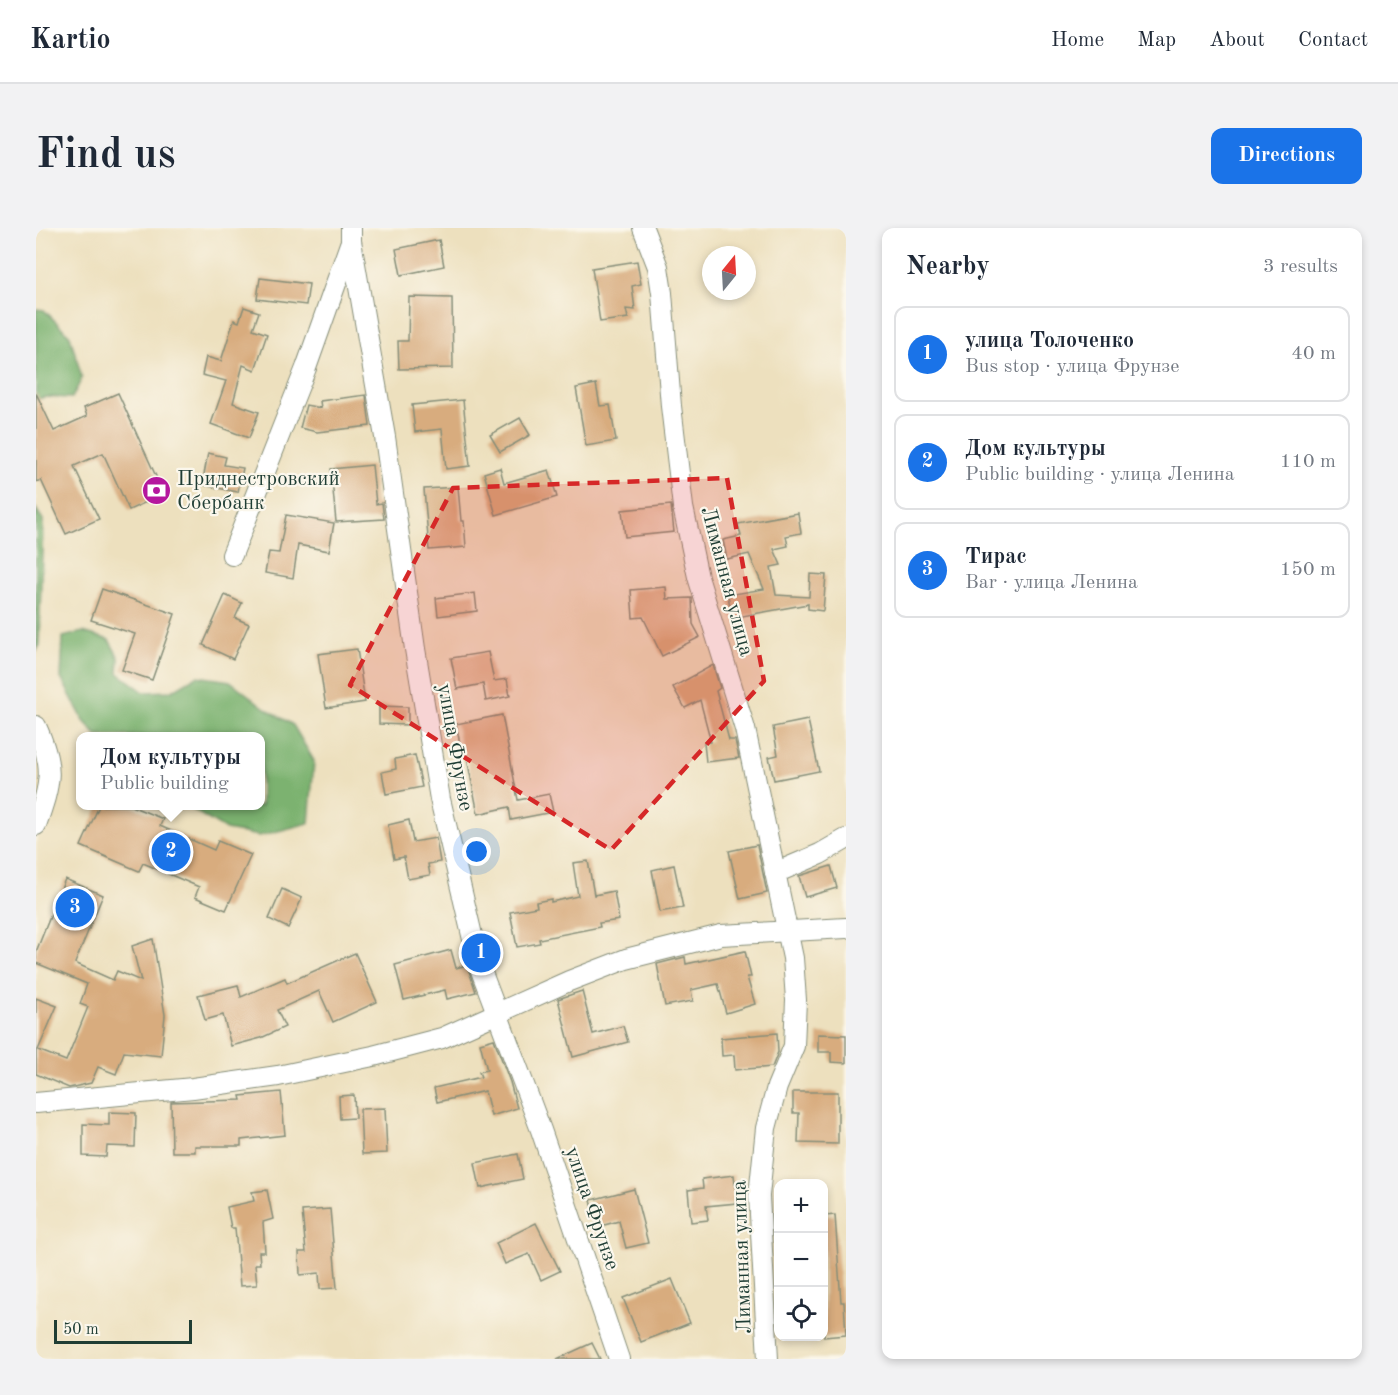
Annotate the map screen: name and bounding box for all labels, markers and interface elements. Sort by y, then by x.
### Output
text: Kartio [30,27,111,55]
text: Home [1051,30,1104,51]
text: Map [1137,30,1176,51]
text: About [1209,30,1265,51]
text: Contact [1298,30,1368,51]
button: Directions [1211,128,1362,184]
text: Find us [36,135,175,177]
north arrow [702,246,756,300]
text: Nearby [906,254,990,280]
text: 3 results [1263,257,1338,277]
text: улица Толоченко [965,330,1134,352]
text: 1 [922,344,933,364]
text: 40 m [1291,344,1336,364]
text: Bus stop · улица Фрунзе [965,357,1179,377]
text: Дом культуры [965,438,1106,460]
text: 2 [922,452,933,472]
text: 110 m [1280,452,1336,472]
text: Public building · улица Ленина [965,465,1235,485]
place label: Приднестровский Сбербанк [177,469,340,514]
bank icon: Приднестровский Сбербанк [140,474,172,506]
street label: Лиманная улица [696,504,757,658]
text: Тирас [965,546,1027,568]
text: 3 [922,560,933,580]
text: 150 m [1280,560,1336,580]
text: Bar · улица Ленина [965,573,1138,593]
street label: улица Фрунзе [433,682,476,813]
popup [76,732,265,810]
text: Дом культуры [100,747,241,769]
text: Public building [100,774,229,794]
pin: 2 [152,830,190,874]
your location [462,837,491,866]
pin: 3 [56,886,94,930]
pin: 1 [462,930,500,976]
street label: улица Фрунзе [561,1144,623,1273]
map controls [774,1179,828,1341]
button: + [774,1179,828,1233]
street label: Лиманная улица [729,1180,756,1334]
button: − [774,1233,828,1287]
button: locate [774,1287,828,1341]
scale bar [54,1317,192,1344]
text: 50 m [63,1322,99,1338]

